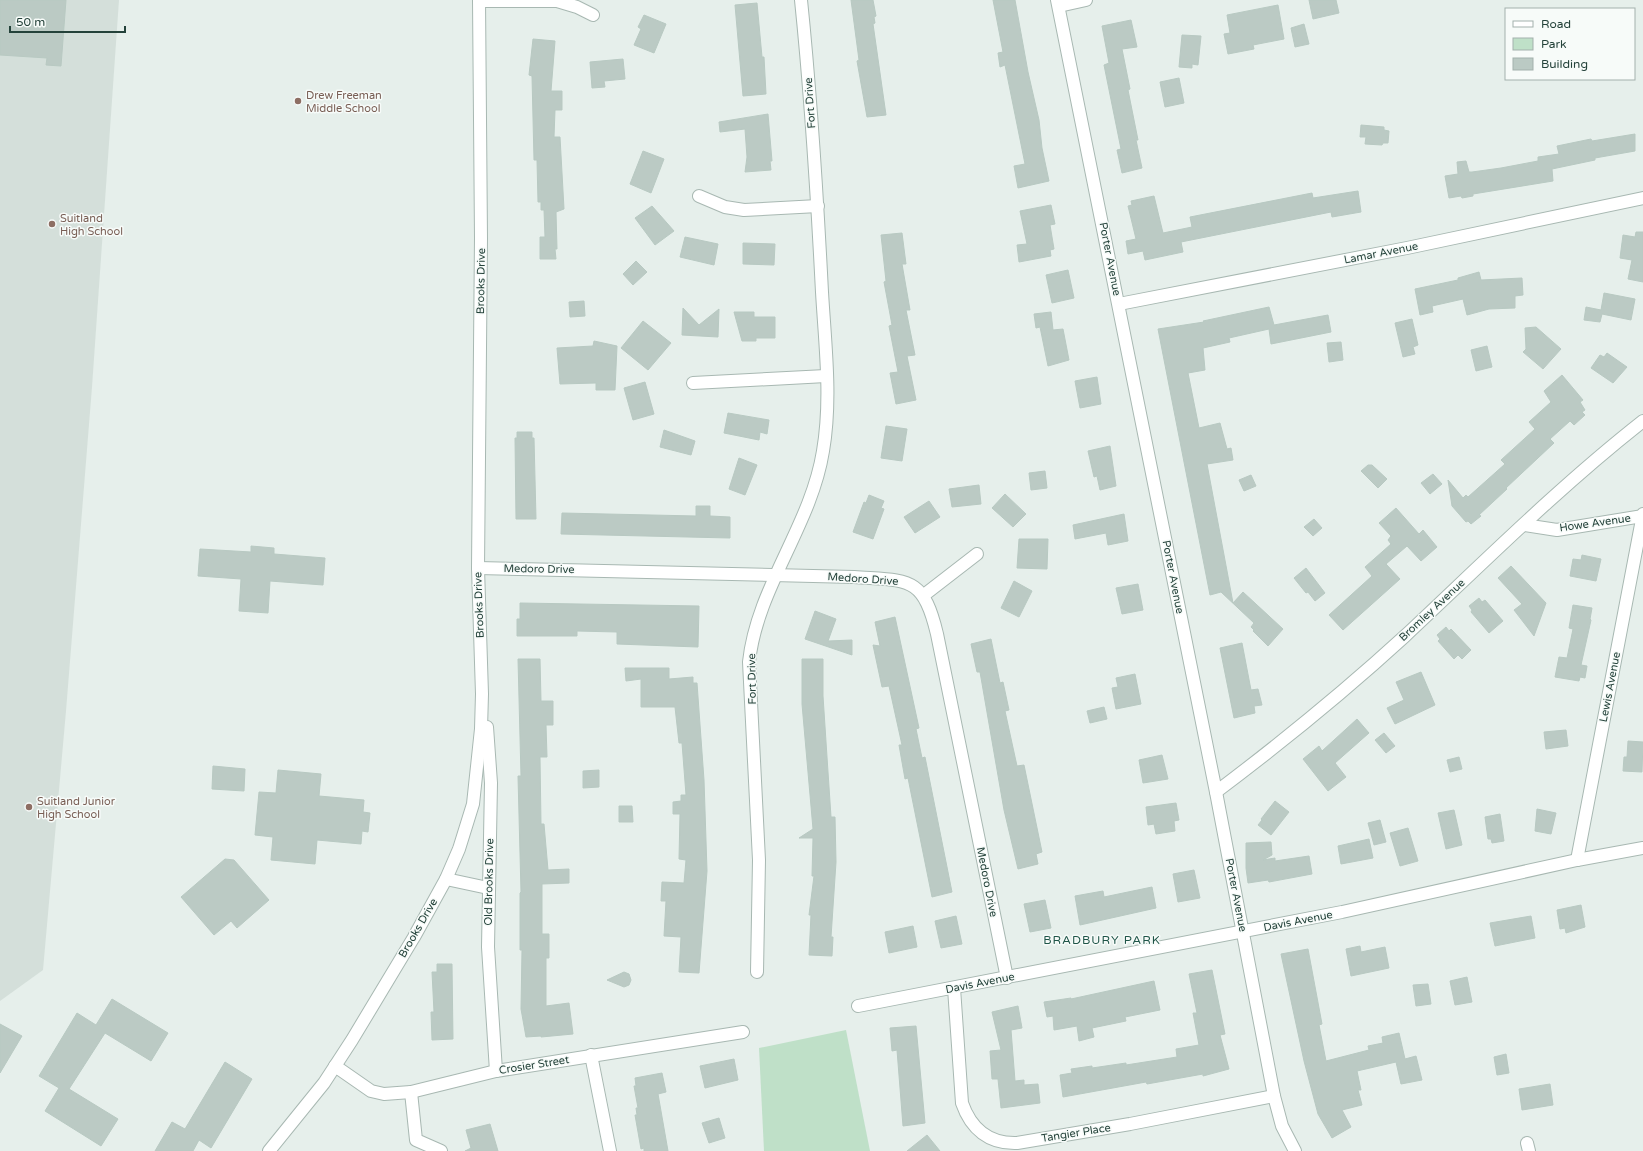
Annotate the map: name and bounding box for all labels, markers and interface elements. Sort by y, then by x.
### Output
scale bar [10,8,125,34]
legend [1505,8,1635,80]
text: 50 m [16,15,45,29]
text: Road [1541,17,1571,31]
text: Park [1541,37,1567,51]
text: Building [1541,57,1588,71]
street label: Fort Drive [802,77,818,129]
place label: Drew Freeman Middle School [306,89,382,115]
marker: Drew Freeman Middle School [293,96,303,106]
place label: Suitland High School [60,212,123,238]
marker: Suitland High School [47,219,57,229]
street label: Porter Avenue [1096,221,1124,297]
street label: Lamar Avenue [1343,239,1419,267]
street label: Brooks Drive [474,248,488,314]
street label: Howe Avenue [1559,512,1631,534]
street label: Porter Avenue [1159,539,1187,615]
street label: Medoro Drive [503,562,575,576]
street label: Medoro Drive [827,570,899,588]
street label: Brooks Drive [471,572,487,638]
street label: Bromley Avenue [1396,576,1468,644]
street label: Lewis Avenue [1597,651,1623,723]
street label: Fort Drive [745,653,759,705]
place label: Suitland Junior High School [37,795,116,821]
marker: Suitland Junior High School [24,802,34,812]
street label: Old Brooks Drive [482,838,496,926]
street label: Medoro Drive [974,846,1000,918]
street label: Porter Avenue [1222,857,1250,933]
street label: Brooks Drive [396,896,440,960]
street label: Davis Avenue [1262,908,1334,934]
district label: BRADBURY PARK [1043,933,1161,947]
street label: Davis Avenue [944,970,1016,996]
street label: Crosier Street [498,1053,570,1077]
street label: Tangier Place [1040,1121,1112,1145]

